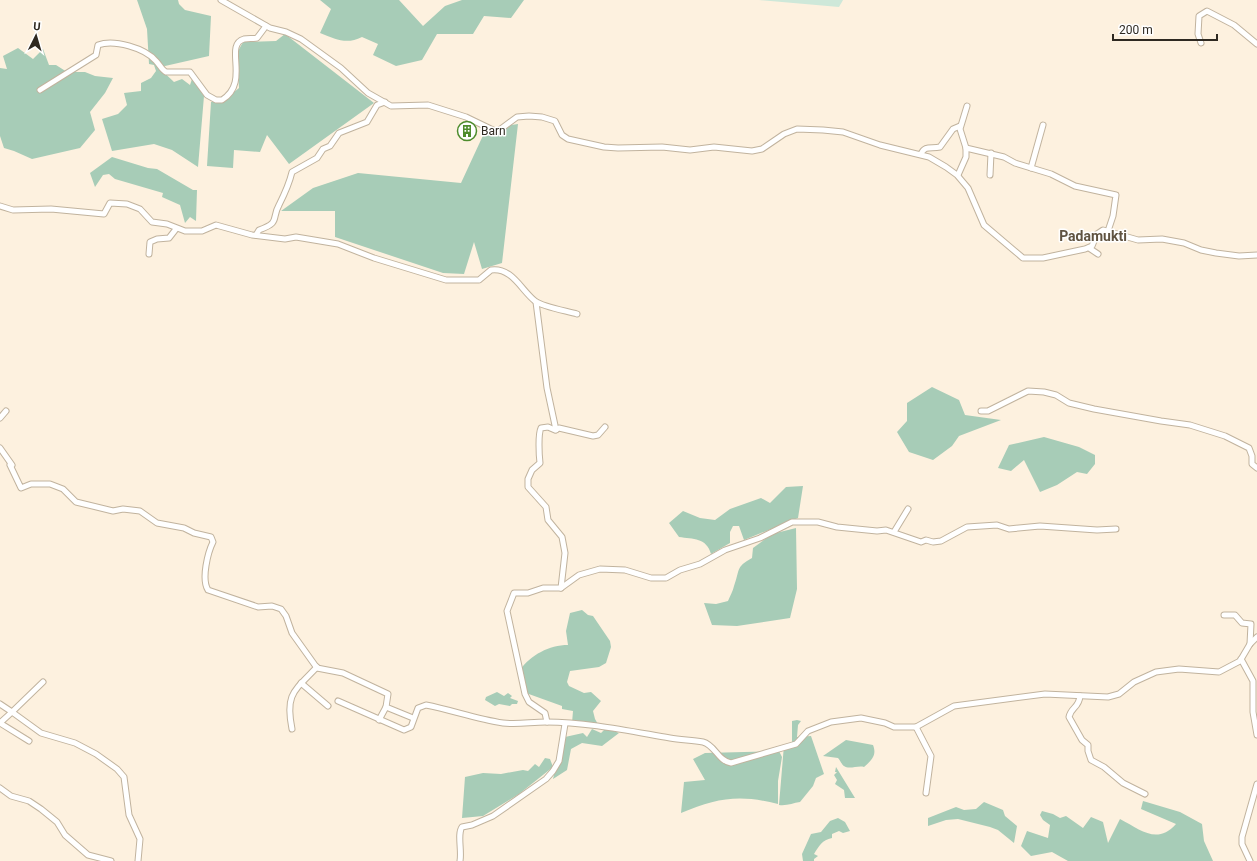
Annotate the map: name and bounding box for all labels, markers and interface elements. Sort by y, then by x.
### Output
north arrow [16,16,56,56]
scale bar [1113,16,1217,42]
text: U [33,20,41,33]
text: 200 m [1119,23,1153,37]
building icon: Barn [456,120,478,142]
place label: Barn [481,124,506,138]
district label: Padamukti [1059,228,1127,244]

